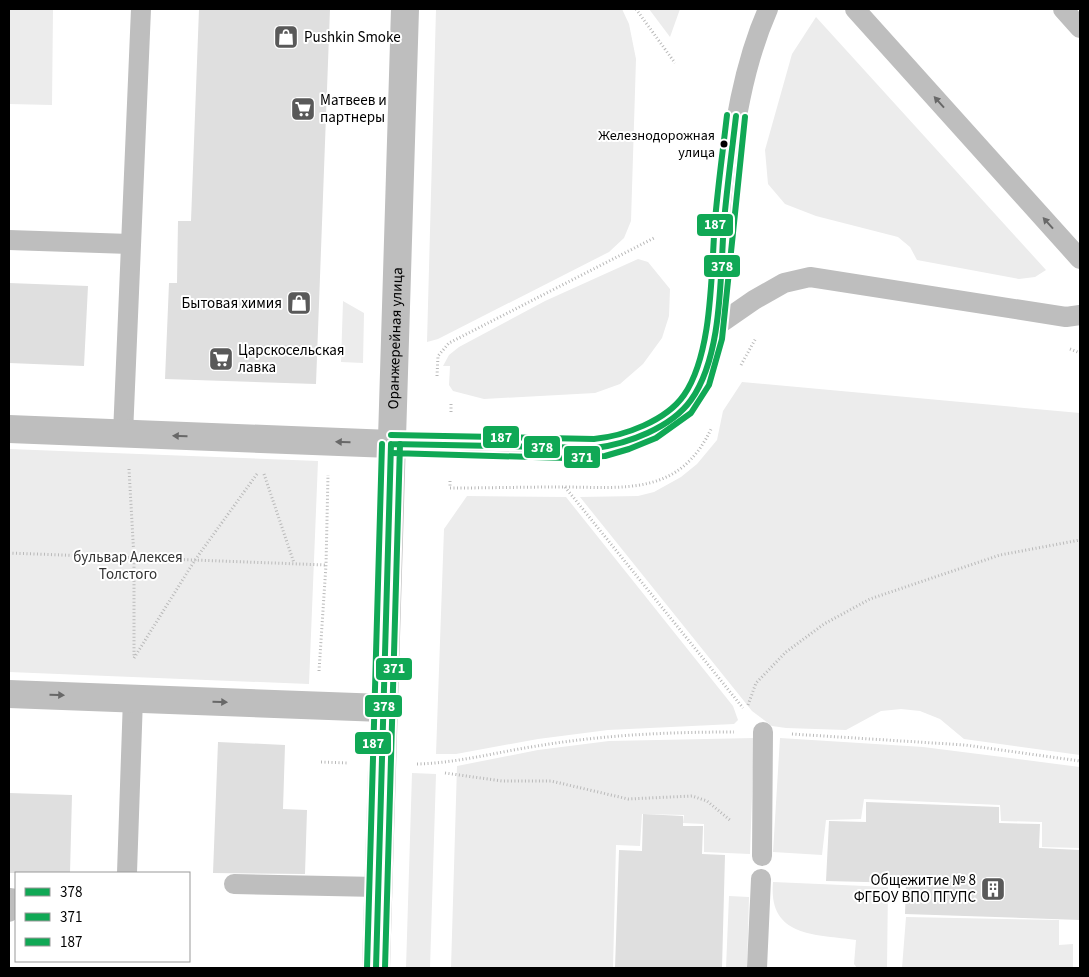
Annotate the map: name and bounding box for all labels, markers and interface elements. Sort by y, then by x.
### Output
shop icon: Pushkin Smoke [273,24,299,50]
place label: Pushkin Smoke [304,27,401,48]
place label: Матвеев и партнеры [320,90,387,128]
supermarket icon: Матвеев и партнеры [290,96,316,122]
one-way arrow [933,97,945,109]
place label: Железнодорожная улица [598,126,715,163]
marker: Железнодорожная улица [719,139,729,149]
line badge: 187 [696,213,734,237]
text: 187 [704,215,726,235]
one-way arrow [1042,218,1054,230]
line badge: 378 [703,254,741,278]
text: 378 [711,257,733,277]
street label: Оранжерейная улица [382,267,408,410]
shop icon: Бытовая химия [286,290,312,316]
place label: Бытовая химия [182,293,282,314]
place label: Царскосельская лавка [238,340,344,378]
supermarket icon: Царскосельская лавка [208,346,234,372]
line badge: 187 [482,425,520,449]
text: 187 [490,428,512,448]
one-way arrow [172,432,188,440]
line badge: 378 [523,435,561,459]
one-way arrow [334,438,350,446]
text: 378 [531,438,553,458]
line badge: 371 [563,445,601,469]
text: 371 [571,448,593,468]
park label: бульвар Алексея Толстого [73,547,183,585]
line badge: 371 [375,657,413,681]
text: 371 [383,659,405,679]
one-way arrow [50,692,66,700]
line badge: 378 [364,694,403,718]
text: 378 [373,697,395,717]
one-way arrow [212,698,228,706]
line badge: 187 [354,731,392,755]
text: 187 [362,734,384,754]
place label: Общежитие № 8 ФГБОУ ВПО ПГУПС [854,870,976,908]
legend [15,872,190,962]
building icon: Общежитие № 8 ФГБОУ ВПО ПГУПС [980,876,1006,902]
text: 378 [60,882,82,903]
text: 371 [60,907,82,928]
text: 187 [60,932,82,953]

